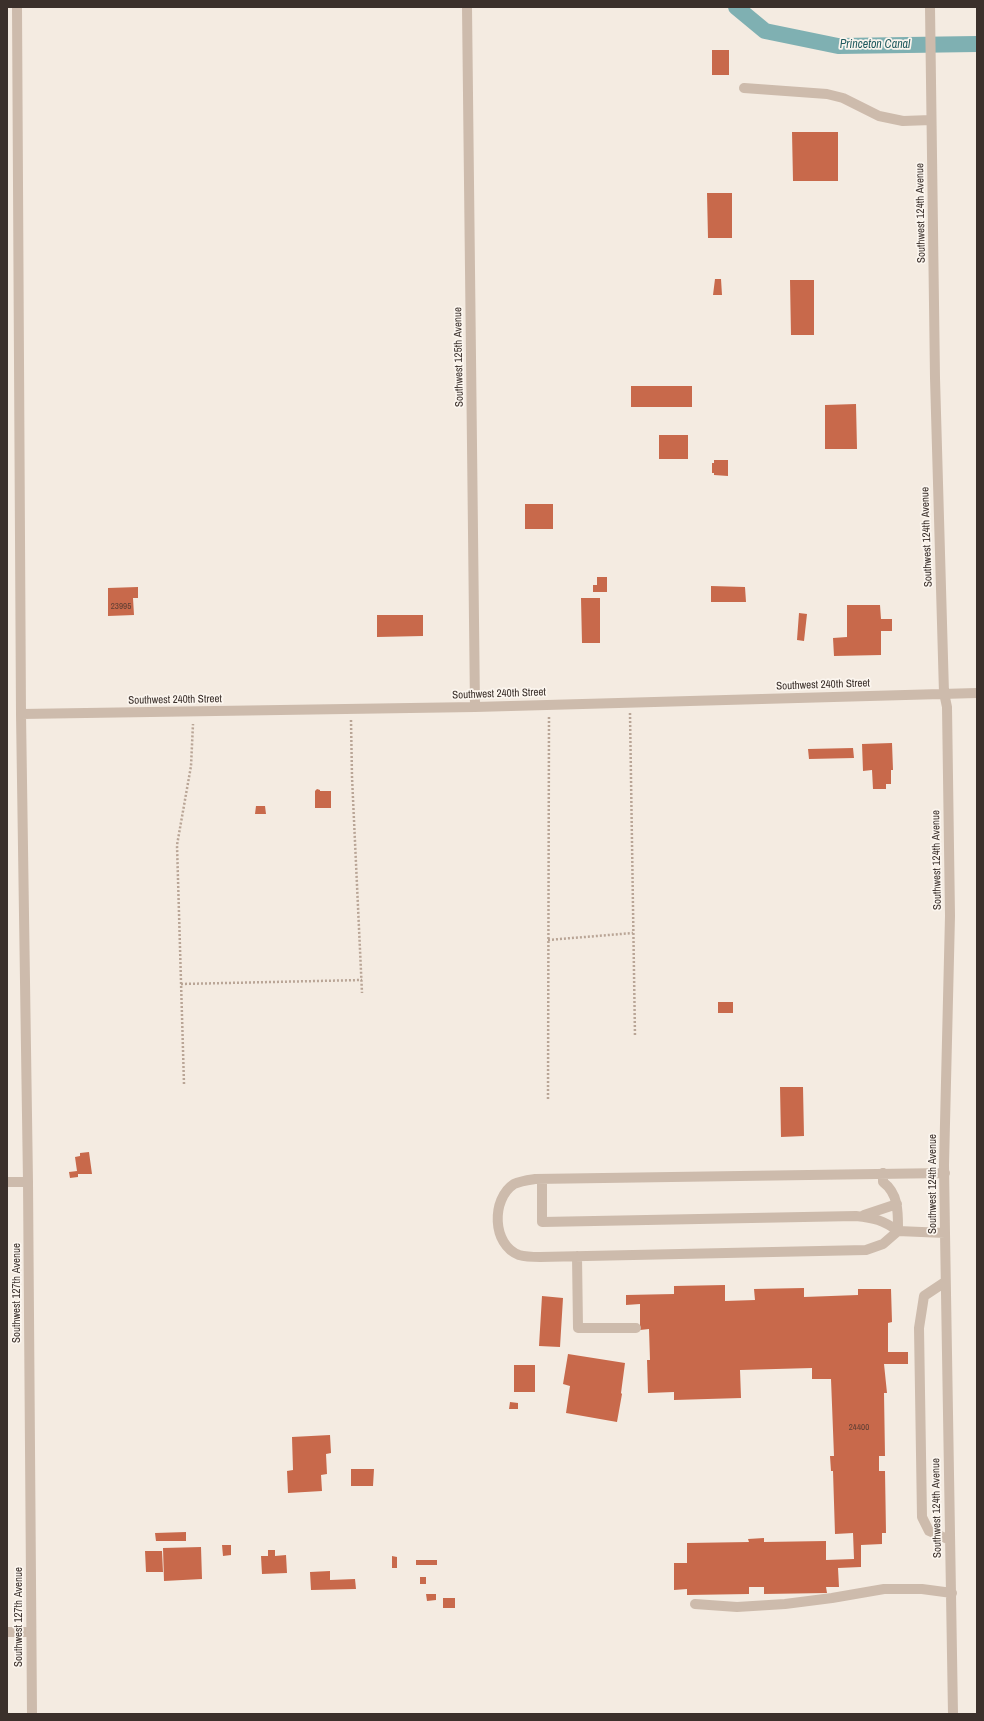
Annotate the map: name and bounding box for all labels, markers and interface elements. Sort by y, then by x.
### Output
water label: Princeton Canal [840,38,910,52]
street label: Southwest 124th Avenue [914,163,928,263]
street label: Southwest 125th Avenue [452,307,466,407]
street label: Southwest 124th Avenue [919,487,935,587]
house number: 23995 [111,602,131,612]
street label: Southwest 240th Street [776,677,870,693]
street label: Southwest 240th Street [452,686,546,702]
street label: Southwest 240th Street [128,693,222,707]
street label: Southwest 124th Avenue [930,810,944,910]
street label: Southwest 124th Avenue [926,1134,940,1234]
street label: Southwest 127th Avenue [10,1243,24,1343]
house number: 24400 [849,1423,869,1433]
street label: Southwest 124th Avenue [930,1458,944,1558]
street label: Southwest 127th Avenue [12,1567,26,1667]

